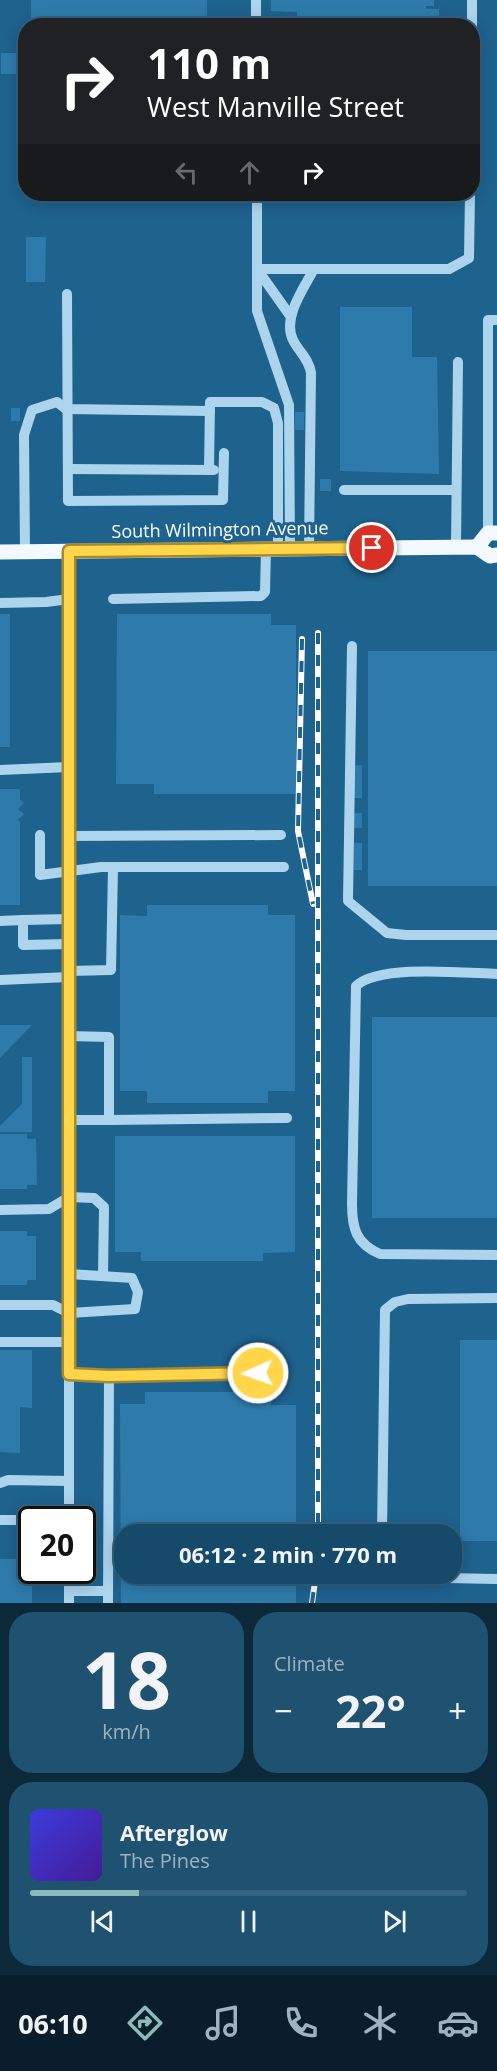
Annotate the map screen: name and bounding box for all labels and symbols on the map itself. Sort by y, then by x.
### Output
street label: South Wilmington Avenue [111,515,329,543]
pin [346,522,397,573]
position arrow [226,1341,290,1405]
speed limit sign: 20 [18,1506,96,1584]

